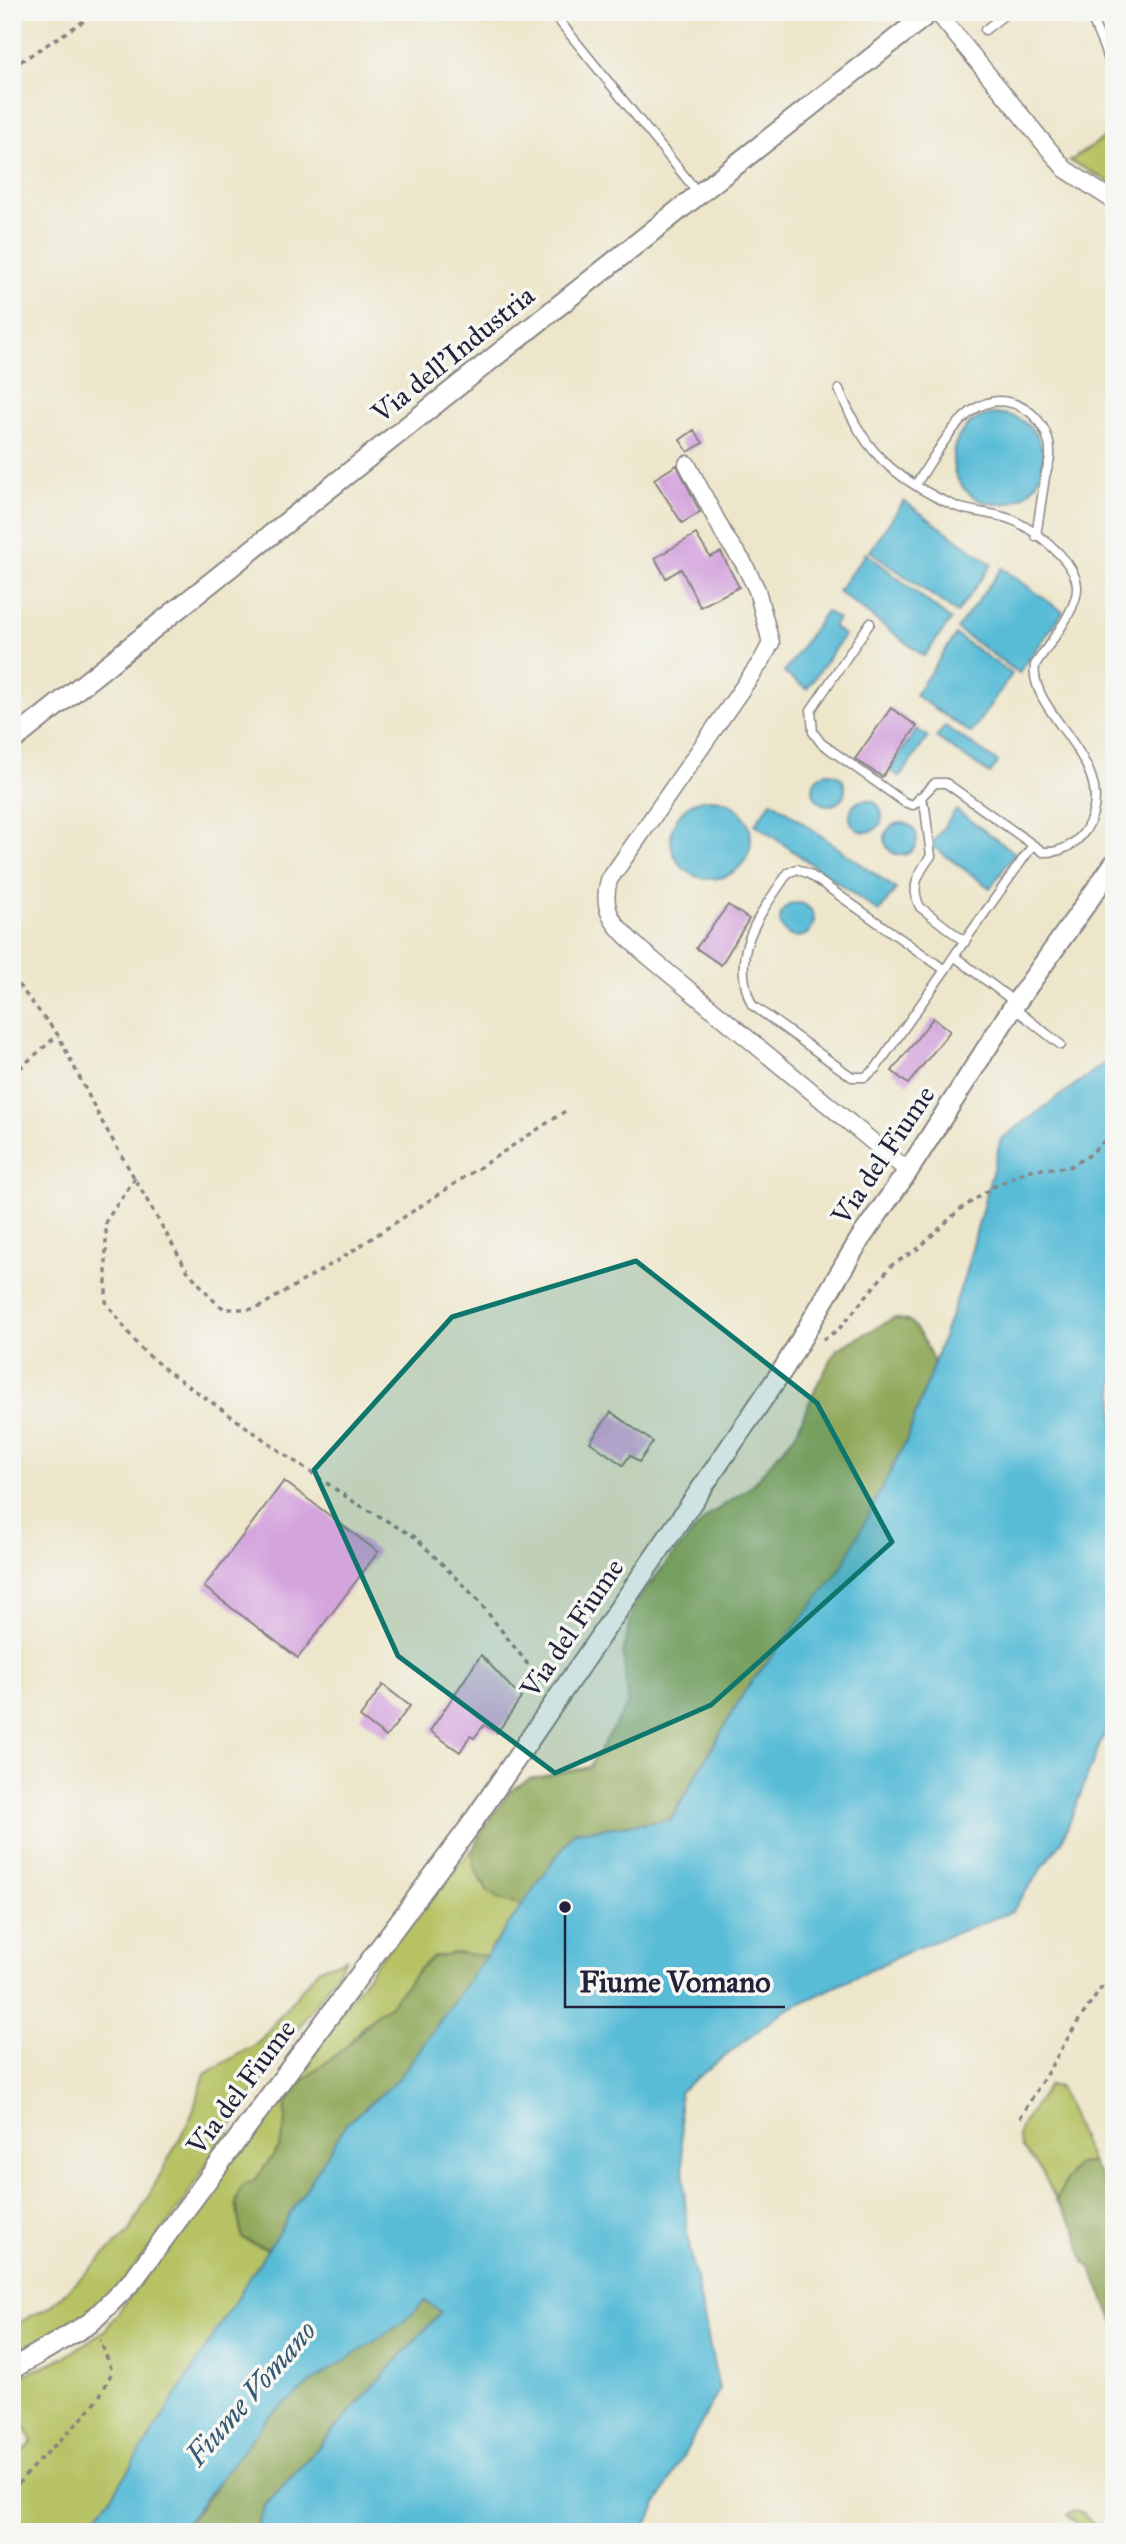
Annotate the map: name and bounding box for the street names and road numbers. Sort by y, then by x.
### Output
street label: Via dell'Industria [364,278,542,431]
street label: Via del Fiume [823,1079,942,1232]
street label: Via del Fiume [512,1552,631,1705]
street label: Via del Fiume [178,2013,303,2162]

